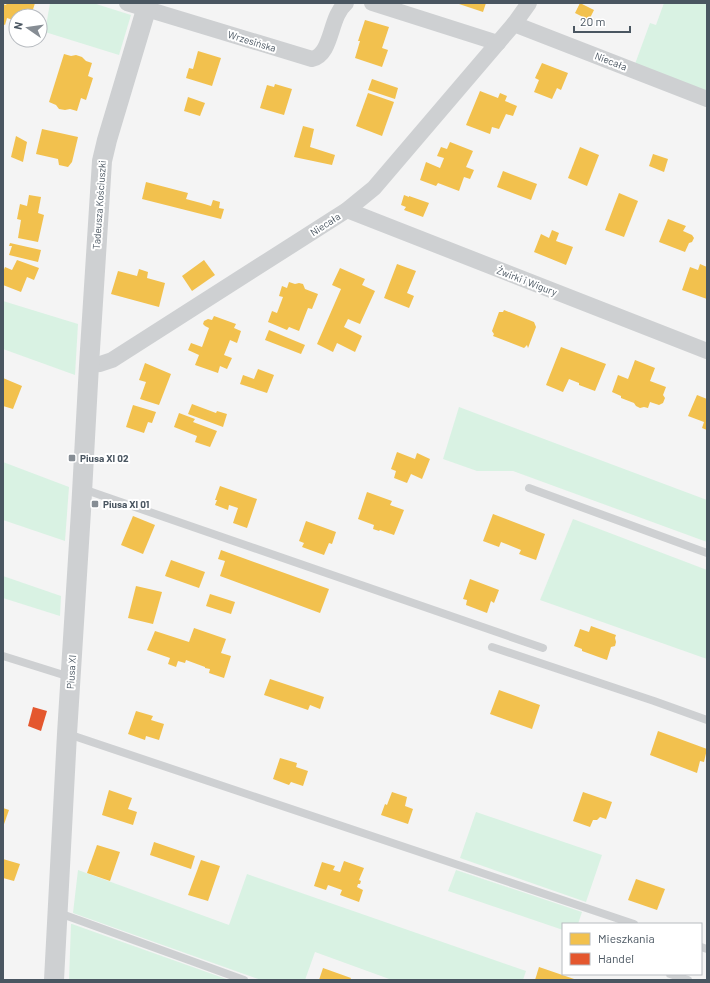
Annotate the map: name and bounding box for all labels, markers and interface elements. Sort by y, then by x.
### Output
north arrow [8,8,48,48]
scale bar [574,8,630,34]
text: 20 m [580,14,606,28]
text: N [11,21,25,31]
street label: Wrzesińska [227,28,277,54]
street label: Niecała [593,49,629,73]
street label: Tadeusza Kościuszki [90,160,108,250]
street label: Niecała [308,210,342,238]
street label: Żwirki i Wigury [495,264,559,298]
place label: Piusa XI 02 [80,452,129,464]
marker: Piusa XI 02 [67,453,77,463]
place label: Piusa XI 01 [103,498,149,510]
marker: Piusa XI 01 [90,499,100,509]
street label: Piusa XI [64,655,78,689]
legend [562,923,702,975]
text: Mieszkania [598,931,655,945]
text: Handel [598,951,634,965]

